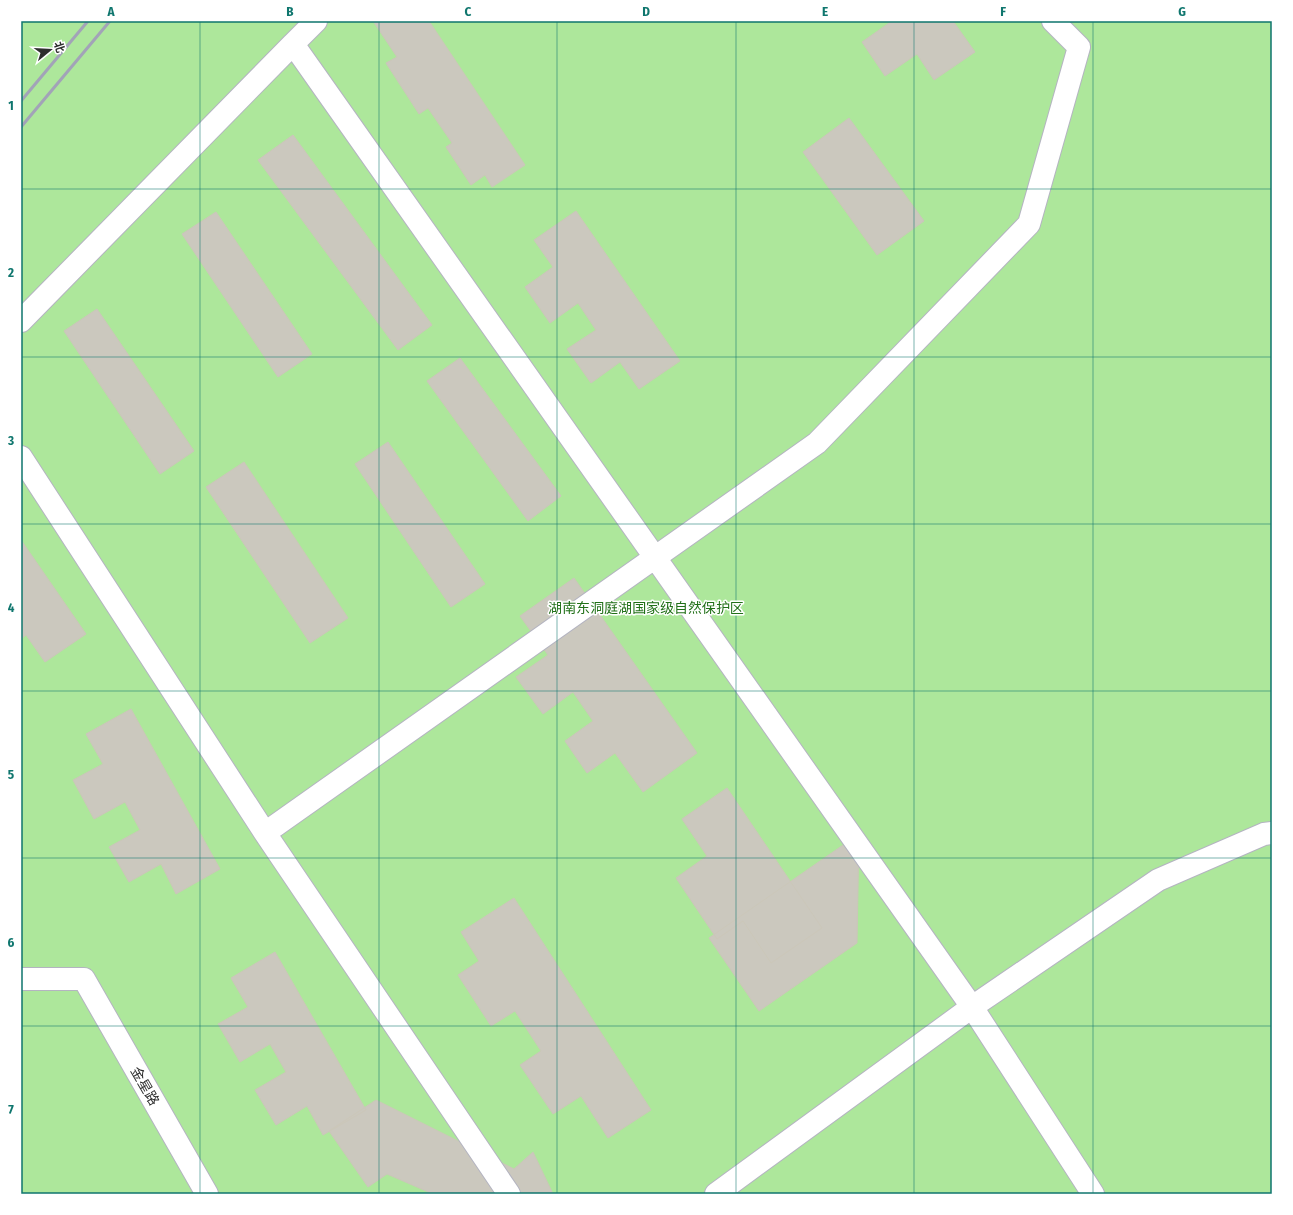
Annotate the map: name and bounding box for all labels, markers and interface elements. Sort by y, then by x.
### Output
text: A [106,4,115,19]
text: B [286,4,294,19]
text: C [465,4,472,19]
text: D [642,4,650,19]
text: E [822,4,828,19]
text: F [1000,4,1006,19]
text: G [1178,4,1186,19]
north arrow [30,30,70,70]
text: 北 [51,40,67,54]
text: 1 [8,98,14,113]
text: 2 [7,265,14,280]
text: 3 [7,433,14,448]
text: 4 [8,600,15,615]
park label: 湖南东洞庭湖国家级自然保护区 [548,600,744,617]
text: 5 [8,767,14,782]
text: 6 [8,935,15,950]
street label: 金星路 [127,1064,162,1109]
text: 7 [8,1102,14,1117]

